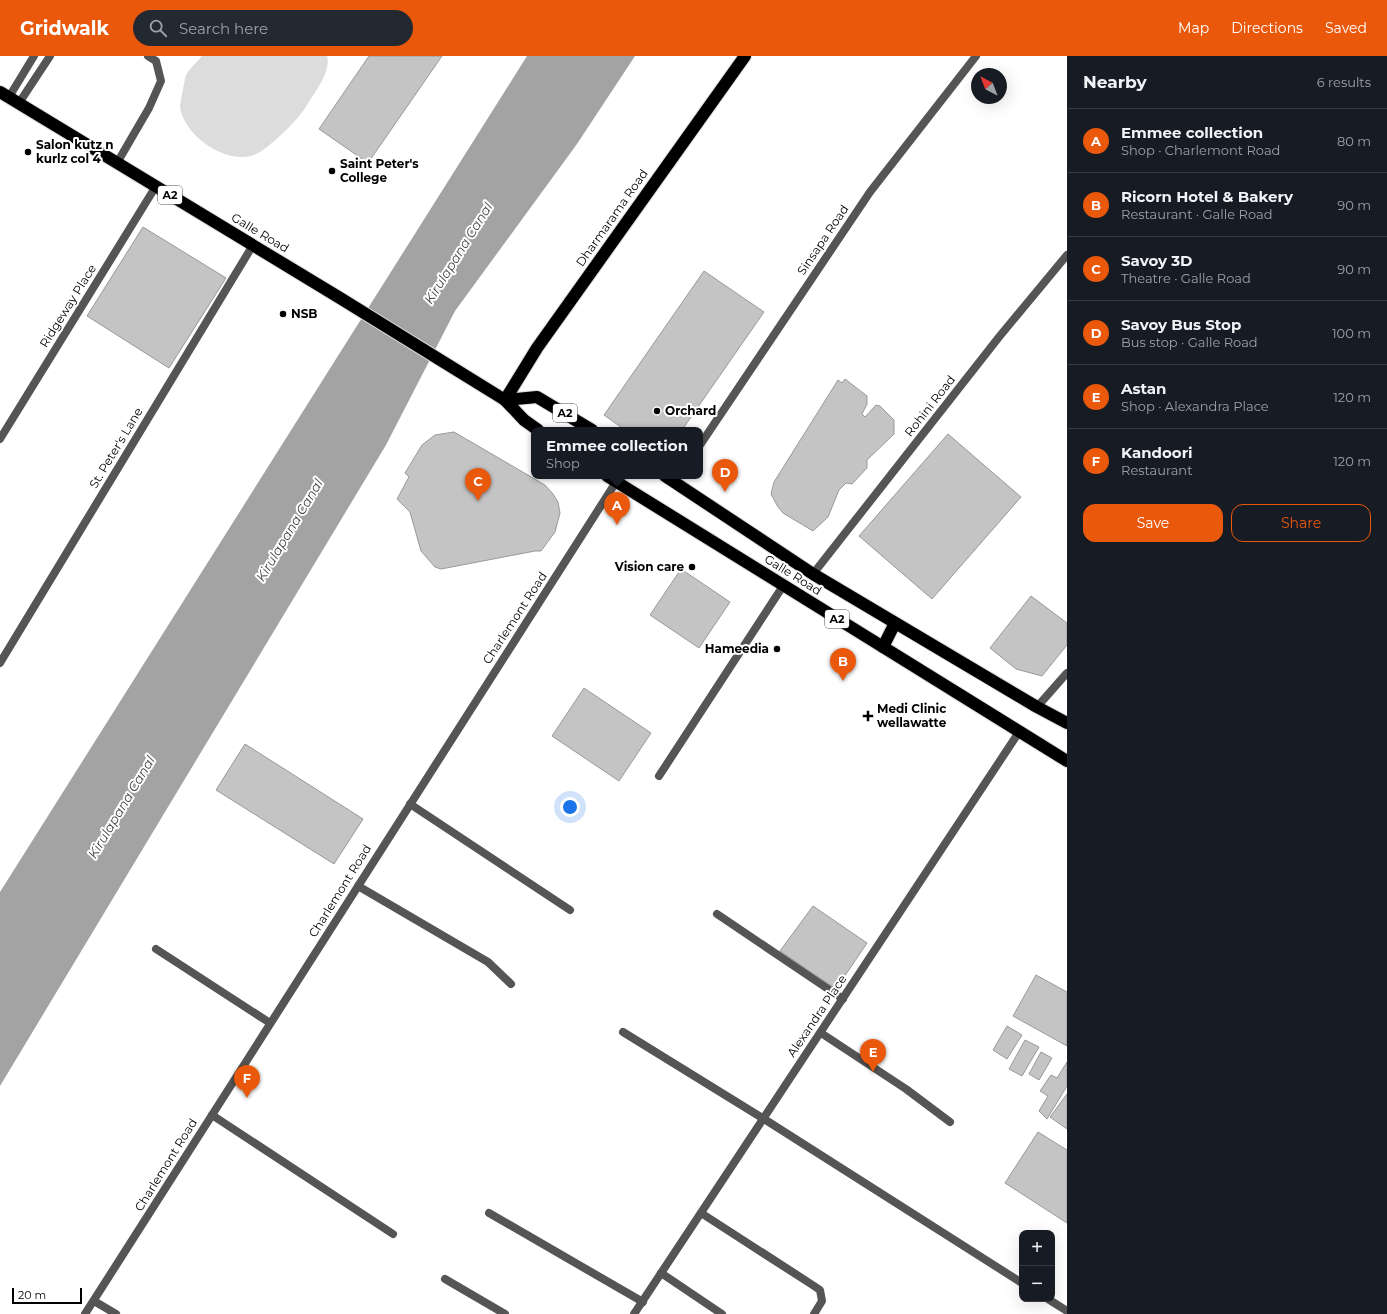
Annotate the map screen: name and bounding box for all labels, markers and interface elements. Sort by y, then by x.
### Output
search box [133,10,413,46]
text: Gridwalk [20,17,109,40]
icon: search [147,17,169,39]
text: Search here [179,19,268,38]
text: Map [1178,19,1209,37]
text: Directions [1231,19,1303,37]
text: Saved [1325,19,1367,37]
north arrow [971,68,1007,104]
text: Nearby [1083,72,1147,92]
text: 6 results [1317,74,1371,90]
text: Emmee collection [1121,123,1263,142]
text: A [1091,133,1101,149]
text: 80 m [1337,133,1371,149]
place label: Salon kutz n kurlz col 4 [36,137,114,166]
text: Shop · Charlemont Road [1121,142,1280,158]
marker: Salon kutz n kurlz col 4 [23,147,33,157]
place label: Saint Peter's College [340,156,419,185]
marker: Saint Peter's College [327,166,337,176]
street label: Dharmarama Road [572,166,651,269]
road number: A2 [158,186,182,204]
text: Ricorn Hotel & Bakery [1121,187,1293,206]
text: B [1091,197,1101,213]
text: 90 m [1337,197,1371,213]
water label: Kirulapana Canal [420,199,496,307]
street label: Sinsapa Road [794,202,852,278]
text: Restaurant · Galle Road [1121,206,1273,222]
street label: Galle Road [229,210,292,256]
text: Savoy 3D [1121,251,1193,270]
street label: Ridgeway Place [36,261,99,350]
text: C [1091,261,1101,277]
text: 90 m [1337,261,1371,277]
text: Theatre · Galle Road [1121,270,1251,286]
place label: NSB [291,306,318,321]
marker: NSB [278,309,288,319]
text: Savoy Bus Stop [1121,315,1241,334]
text: D [1091,325,1101,341]
text: 100 m [1332,325,1371,341]
text: Bus stop · Galle Road [1121,334,1258,350]
street label: Rohini Road [901,372,958,439]
text: Astan [1121,379,1166,398]
text: E [1092,389,1100,405]
text: 120 m [1333,389,1371,405]
text: Shop · Alexandra Place [1121,398,1269,414]
place label: Orchard [665,403,716,418]
road number: A2 [553,404,577,422]
street label: St. Peter's Lane [86,405,146,491]
marker: Orchard [652,406,662,416]
popup [531,427,703,479]
text: Emmee collection [546,436,688,455]
text: Kandoori [1121,443,1193,462]
text: F [1092,453,1100,469]
text: 120 m [1333,453,1371,469]
text: Shop [546,455,580,471]
pin: D [712,459,738,492]
text: Restaurant [1121,462,1192,478]
pin: C [465,468,491,501]
water label: Kirulapana Canal [252,475,326,584]
pin: A [604,492,630,525]
button: Save [1083,504,1223,542]
button: Share [1231,504,1371,542]
street label: Galle Road [762,551,825,598]
place label: Vision care [614,559,684,574]
marker: Vision care [687,562,697,572]
street label: Charlemont Road [479,569,550,667]
road number: A2 [825,610,849,628]
place label: Hameedia [705,641,769,656]
marker: Hameedia [772,644,782,654]
pin: B [830,648,856,681]
place label: Medi Clinic wellawatte [877,701,947,730]
marker: Medi Clinic wellawatte [862,710,874,722]
water label: Kirulapana Canal [84,752,158,861]
your location [560,797,580,817]
street label: Charlemont Road [305,842,374,940]
street label: Alexandra Place [784,972,850,1060]
pin: E [860,1039,886,1072]
pin: F [234,1065,260,1098]
street label: Charlemont Road [131,1116,200,1214]
map controls [1019,1230,1055,1302]
button: + [1019,1230,1055,1266]
button: − [1019,1266,1055,1302]
scale bar [12,1286,82,1305]
text: 20 m [18,1288,46,1302]

